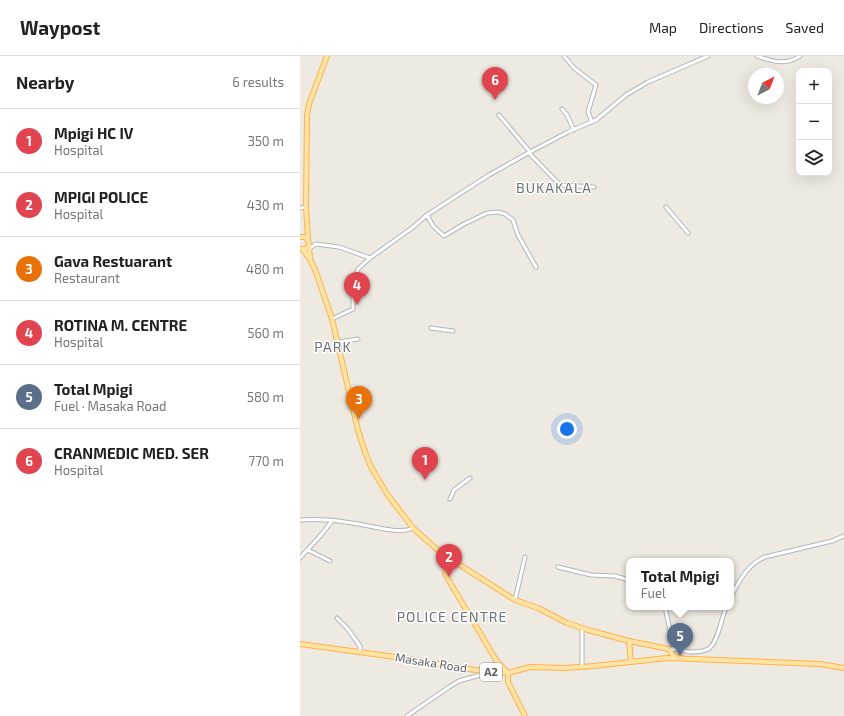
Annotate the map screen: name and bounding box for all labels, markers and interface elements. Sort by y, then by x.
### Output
text: Waypost [20,16,100,39]
text: Map [649,19,677,36]
text: Directions [699,19,764,36]
text: Saved [786,19,824,36]
pin: 6 [482,67,508,100]
north arrow [748,68,784,104]
map controls [796,68,832,176]
button: + [796,68,832,104]
text: Nearby [16,72,74,92]
text: 6 results [232,74,284,90]
button: − [796,104,832,140]
text: Mpigi HC IV [54,124,133,142]
text: 1 [26,133,32,149]
text: 350 m [248,133,284,149]
button: layers [796,140,832,176]
text: Hospital [54,142,103,158]
district label: BUKAKALA [516,179,592,196]
text: MPIGI POLICE [54,188,148,206]
text: 2 [25,197,33,213]
text: 430 m [247,197,284,213]
text: Hospital [54,206,103,222]
text: Gava Restuarant [54,252,172,270]
text: 3 [25,261,33,277]
text: 480 m [246,261,284,277]
text: Restaurant [54,270,120,286]
pin: 4 [344,272,370,305]
text: ROTINA M. CENTRE [54,316,187,334]
text: 4 [25,325,33,341]
text: 560 m [247,325,284,341]
text: Hospital [54,334,103,350]
district label: PARK [314,338,352,355]
text: Total Mpigi [54,380,133,398]
pin: 3 [346,386,372,419]
text: 5 [25,389,33,405]
text: 580 m [247,389,284,405]
text: Fuel · Masaka Road [54,398,166,414]
your location [557,419,577,439]
text: CRANMEDIC MED. SER [54,444,209,462]
pin: 1 [412,447,438,480]
text: 6 [25,453,33,469]
text: 770 m [249,453,284,469]
text: Hospital [54,462,103,478]
pin: 2 [436,544,462,577]
popup [626,558,734,610]
text: Total Mpigi [641,567,719,585]
text: Fuel [641,585,666,601]
district label: POLICE CENTRE [397,608,507,625]
pin: 5 [667,623,693,656]
street label: Masaka Road [394,649,468,675]
road number: A2 [480,663,502,681]

